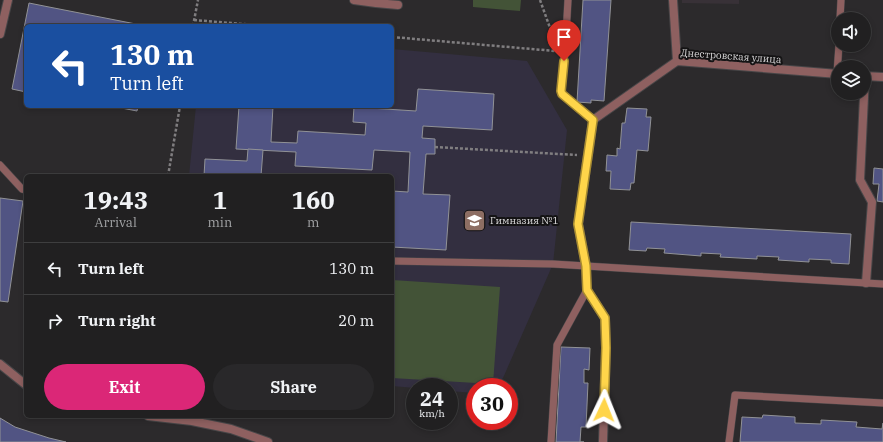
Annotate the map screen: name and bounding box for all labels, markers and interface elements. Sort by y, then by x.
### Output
map controls [831,12,871,100]
button: sound [831,12,871,52]
pin [547,20,581,61]
icon: arrive [553,26,575,48]
text: 130 m [110,36,194,73]
icon: left [44,40,96,92]
street label: Днестровская улица [680,46,782,66]
button: layers [831,60,871,100]
text: Turn left [110,72,184,95]
text: 19:43 [83,184,148,216]
text: 1 [213,184,227,216]
text: 160 [292,184,335,216]
school or university icon: Гимназия №1 [462,207,488,233]
text: Arrival [95,214,137,231]
text: min [207,214,232,231]
text: m [307,214,319,231]
place label: Гимназия №1 [490,214,559,227]
icon: left [44,258,66,280]
text: Turn left [78,259,144,278]
text: 130 m [329,259,374,278]
icon: right [44,310,66,332]
text: Turn right [78,311,156,330]
text: 20 m [338,311,374,330]
button: Exit [44,364,205,410]
button: Share [213,364,374,410]
speed limit sign: 30 [466,378,518,430]
text: 24 [420,385,444,412]
position arrow [583,389,625,431]
text: km/h [419,407,445,420]

